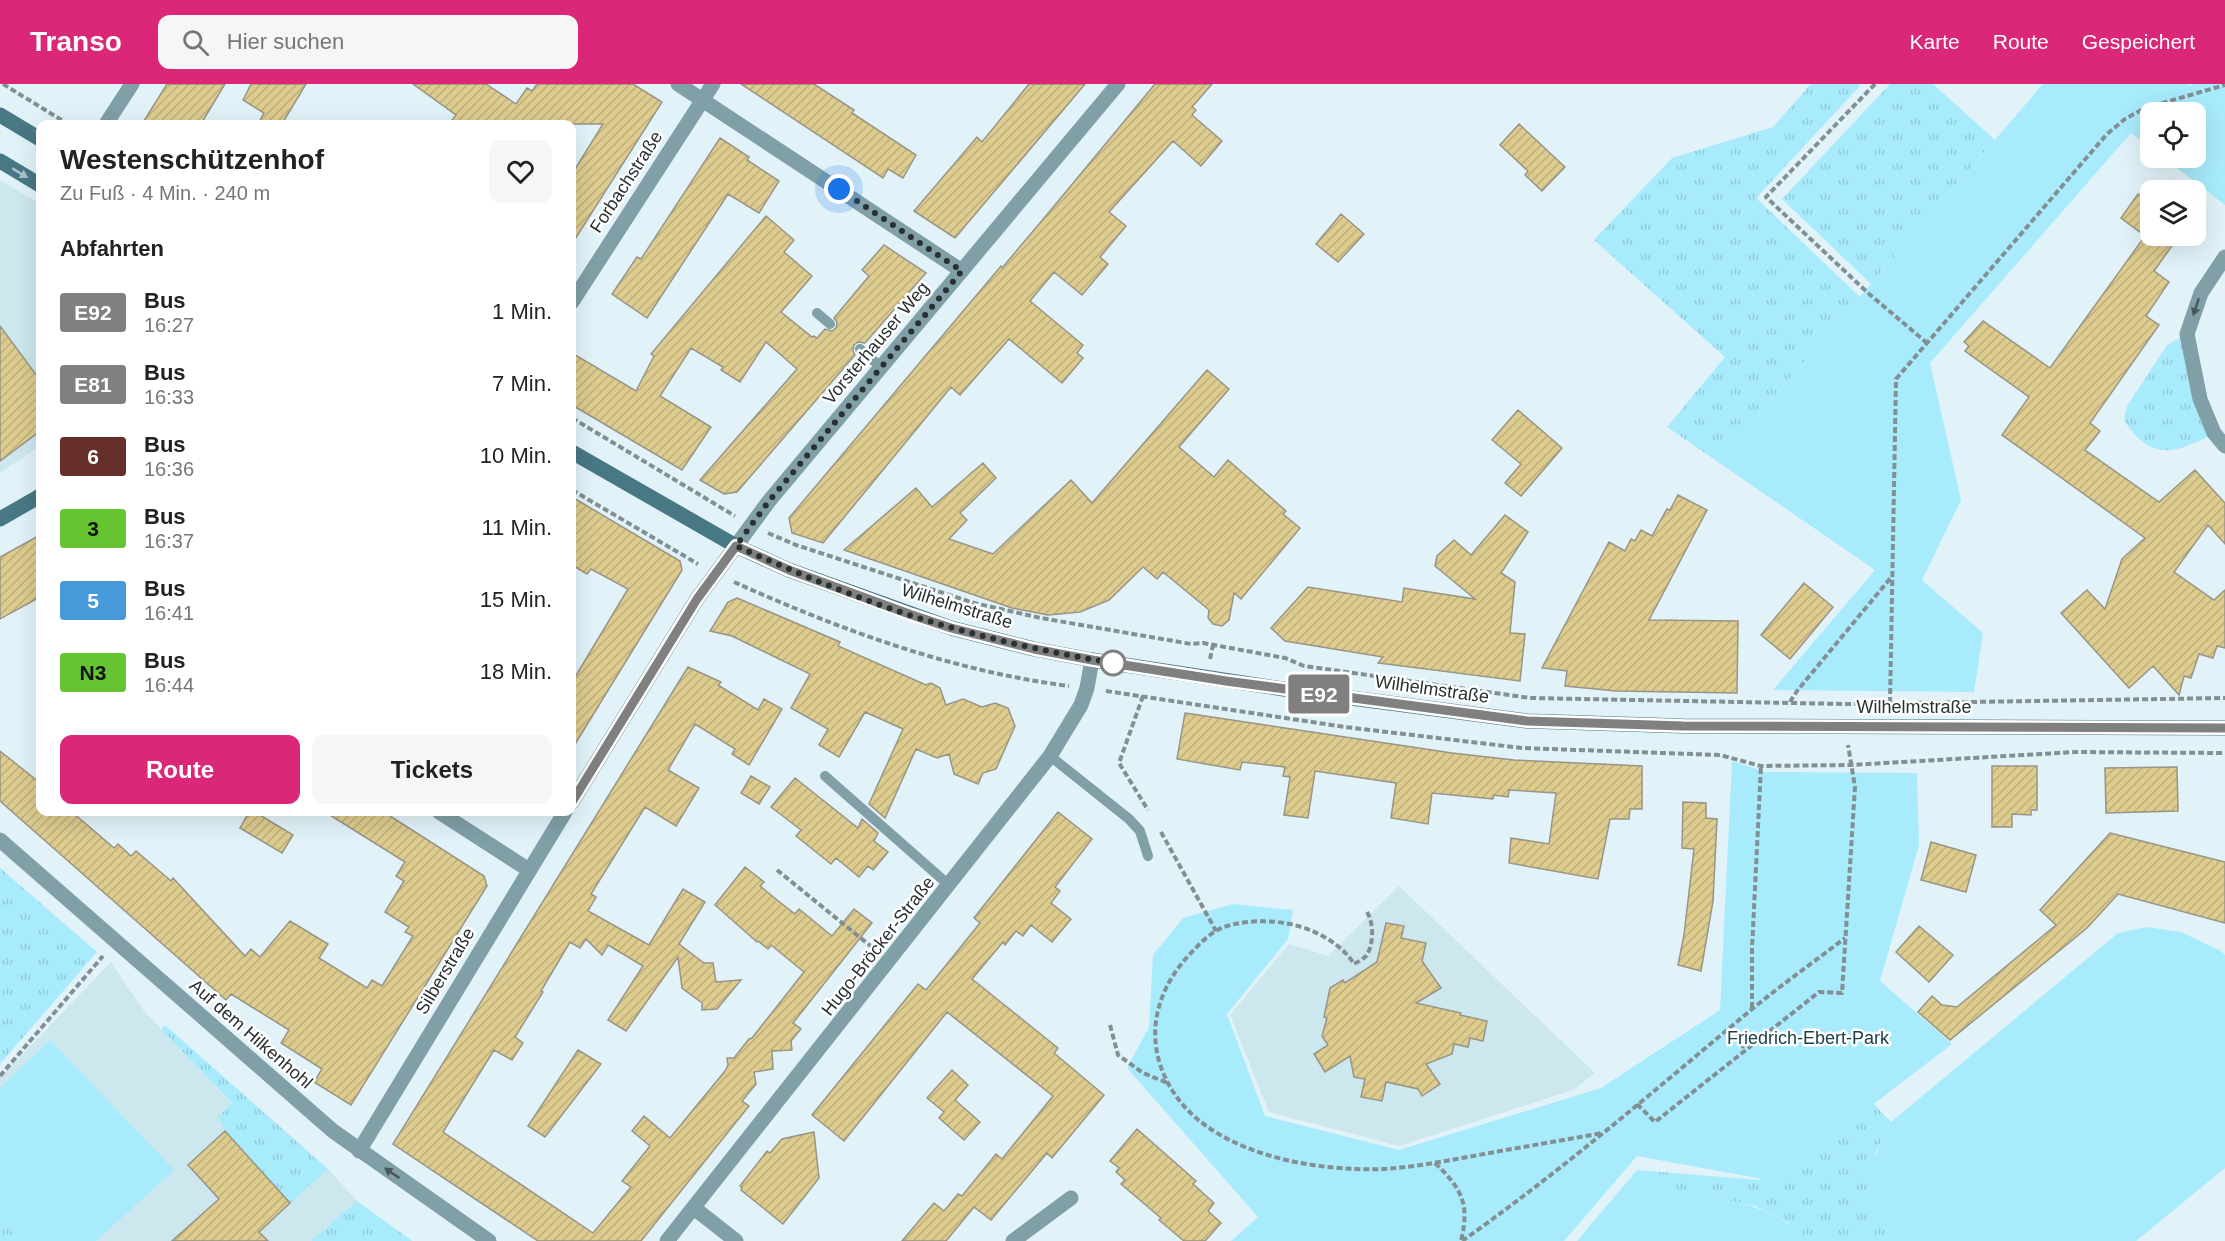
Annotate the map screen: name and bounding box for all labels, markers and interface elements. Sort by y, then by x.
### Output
search box [158,15,578,69]
text: Transo [30,26,122,57]
icon: search [179,26,212,59]
text: Hier suchen [227,29,344,54]
text: Karte [1910,30,1960,53]
text: Route [1993,30,2049,53]
text: Gespeichert [2082,30,2195,53]
map controls [2140,102,2206,246]
button: locate [2140,102,2206,168]
street label: Forbachstraße [586,127,666,237]
button: heart [489,140,552,203]
text: Westenschützenhof [60,144,324,175]
one-way arrow [12,168,28,179]
your location [824,174,854,204]
button: layers [2140,180,2206,246]
text: Zu Fuß · 4 Min. · 240 m [60,182,270,204]
text: Abfahrten [60,236,164,261]
street label: Vorsterhauser Weg [819,278,933,408]
text: Bus [144,288,186,313]
one-way arrow [2191,298,2200,316]
text: 1 Min. [492,299,552,324]
text: E92 [74,301,112,324]
text: 16:27 [144,314,194,336]
text: Bus [144,360,186,385]
text: 7 Min. [492,371,552,396]
text: E81 [74,373,112,396]
text: 16:33 [144,386,194,408]
text: Bus [144,432,186,457]
text: 10 Min. [480,443,552,468]
text: 6 [87,445,99,468]
text: 16:36 [144,458,194,480]
text: Bus [144,504,186,529]
text: 11 Min. [481,515,552,540]
text: 3 [87,517,99,540]
text: 16:37 [144,530,194,552]
text: Bus [144,576,186,601]
street label: Wilhelmstraße [899,580,1015,632]
text: 15 Min. [480,587,552,612]
text: 5 [87,589,99,612]
text: 16:41 [144,602,194,624]
text: Bus [144,648,186,673]
unlabelled marker [1100,650,1126,676]
text: 18 Min. [480,659,552,684]
text: N3 [80,661,106,684]
street label: Wilhelmstraße [1374,671,1490,707]
text: 16:44 [144,674,194,696]
line badge: E92 [1284,674,1354,714]
text: E92 [1300,683,1338,706]
street label: Wilhelmstraße [1856,697,1972,717]
button: Route [60,735,300,804]
button: Tickets [312,735,552,804]
street label: Hugo-Bröcker-Straße [817,872,939,1020]
street label: Silberstraße [411,924,479,1018]
street label: Auf dem Hilkenhohl [186,975,316,1093]
park label: Friedrich-Ebert-Park [1727,1028,1890,1048]
one-way arrow [384,1167,400,1179]

